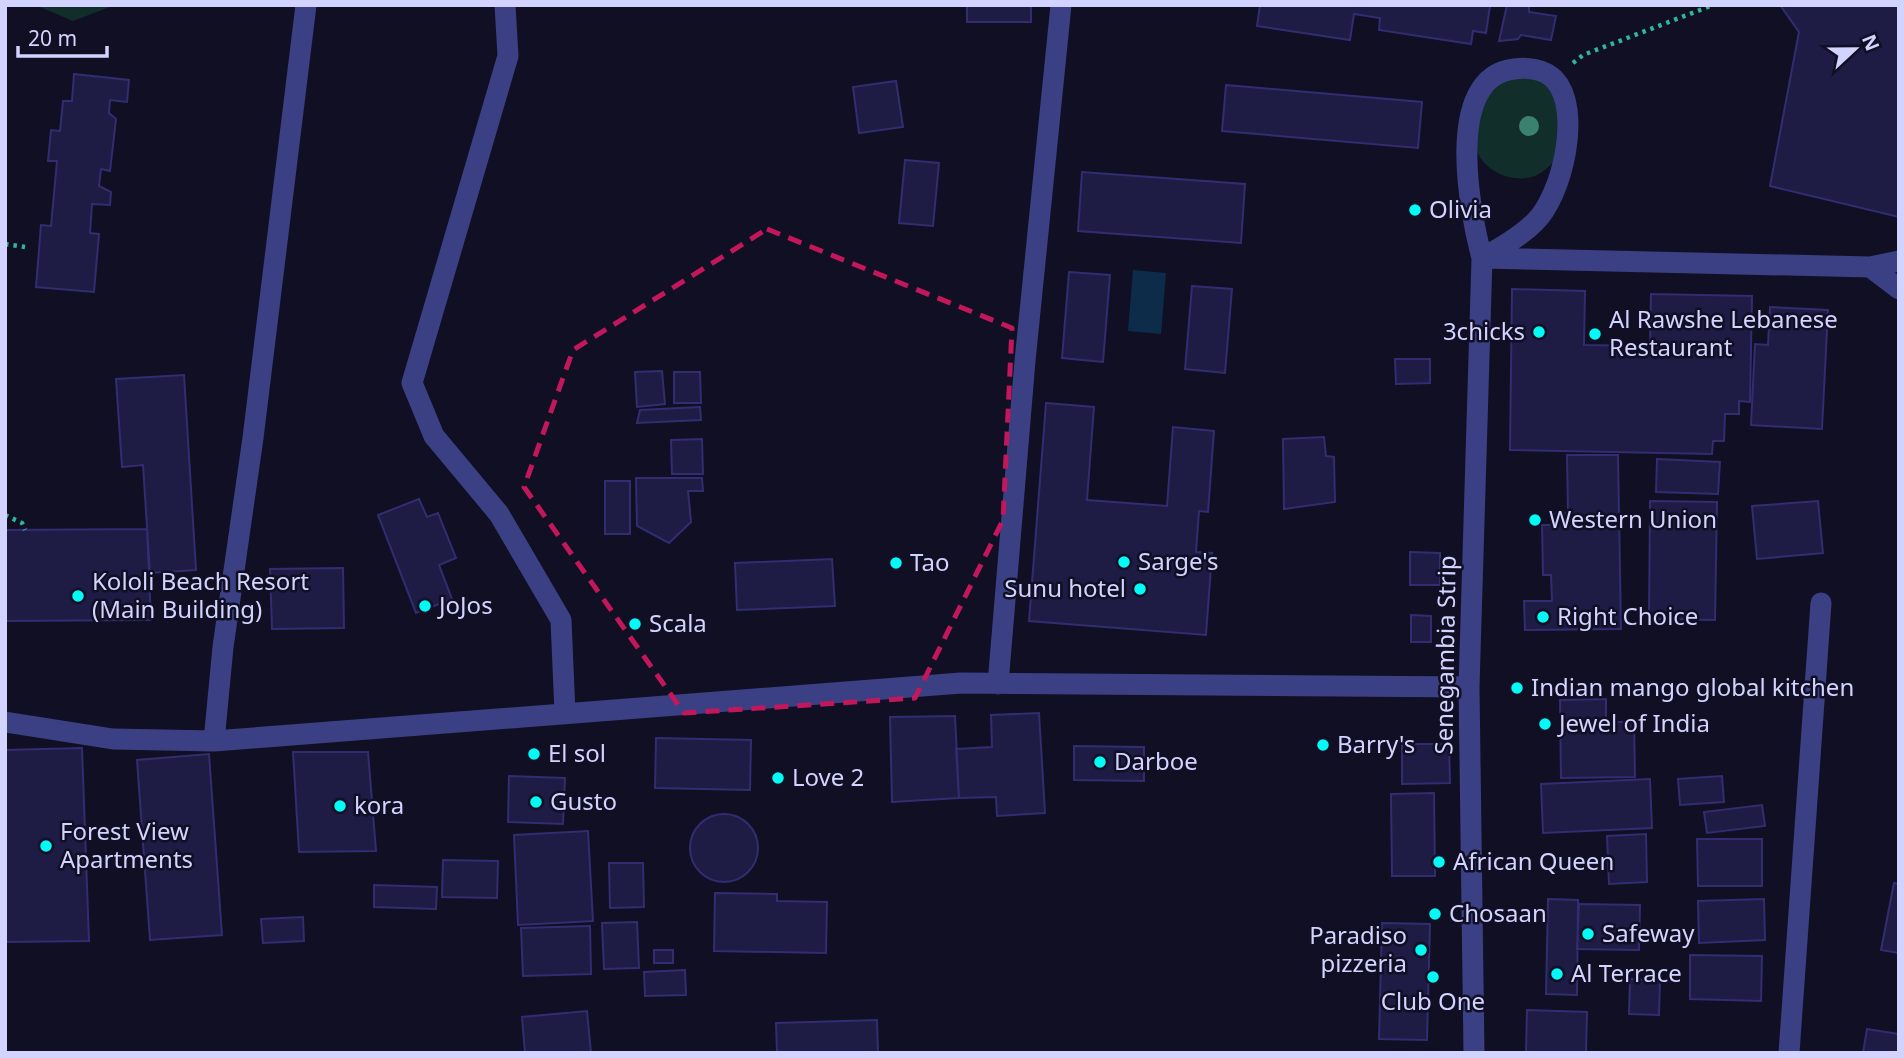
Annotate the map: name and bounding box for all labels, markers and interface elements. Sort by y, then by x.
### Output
scale bar [18,14,107,58]
north arrow [1820,14,1890,84]
text: 20 m [28,24,77,52]
text: N [1856,31,1886,55]
place label: Olivia [1429,192,1492,225]
marker: Olivia [1407,202,1423,218]
place label: Al Rawshe Lebanese Restaurant [1609,302,1838,363]
place label: 3chicks [1443,314,1525,347]
marker: 3chicks [1531,324,1547,340]
marker: Al Rawshe Lebanese Restaurant [1587,326,1603,342]
place label: Western Union [1549,502,1717,535]
marker: Western Union [1527,512,1543,528]
place label: Sarge's [1138,544,1219,577]
place label: Tao [910,545,949,578]
marker: Sarge's [1116,554,1132,570]
marker: Tao [888,555,904,571]
street label: Senegambia Strip [1426,555,1463,755]
place label: Kololi Beach Resort (Main Building) [92,564,309,625]
place label: Sunu hotel [1004,571,1126,604]
marker: Sunu hotel [1132,581,1148,597]
marker: Kololi Beach Resort (Main Building) [70,588,86,604]
place label: JoJos [437,588,493,621]
marker: JoJos [417,598,433,614]
place label: Right Choice [1557,599,1698,632]
place label: Scala [649,606,707,639]
marker: Right Choice [1535,609,1551,625]
marker: Scala [627,616,643,632]
place label: Indian mango global kitchen [1531,670,1854,703]
marker: Indian mango global kitchen [1509,680,1525,696]
place label: Jewel of India [1557,706,1710,739]
marker: Jewel of India [1537,716,1553,732]
place label: Barry's [1337,727,1415,760]
place label: El sol [548,736,606,769]
marker: Barry's [1315,737,1331,753]
place label: Darboe [1114,744,1198,777]
marker: El sol [526,746,542,762]
marker: Darboe [1092,754,1108,770]
place label: Love 2 [792,760,864,793]
marker: Love 2 [770,770,786,786]
place label: Gusto [550,784,617,817]
place label: kora [354,788,404,821]
marker: Gusto [528,794,544,810]
marker: kora [332,798,348,814]
place label: Forest View Apartments [60,814,193,875]
marker: Forest View Apartments [38,838,54,854]
place label: African Queen [1453,844,1614,877]
marker: African Queen [1431,854,1447,870]
place label: Chosaan [1449,896,1547,929]
marker: Chosaan [1427,906,1443,922]
place label: Safeway [1602,916,1695,949]
place label: Paradiso pizzeria [1309,918,1407,979]
marker: Safeway [1580,926,1596,942]
marker: Paradiso pizzeria [1413,942,1429,958]
place label: Al Terrace [1571,956,1682,989]
marker: Al Terrace [1549,966,1565,982]
marker: Club One [1425,969,1441,985]
place label: Club One [1381,984,1485,1017]

